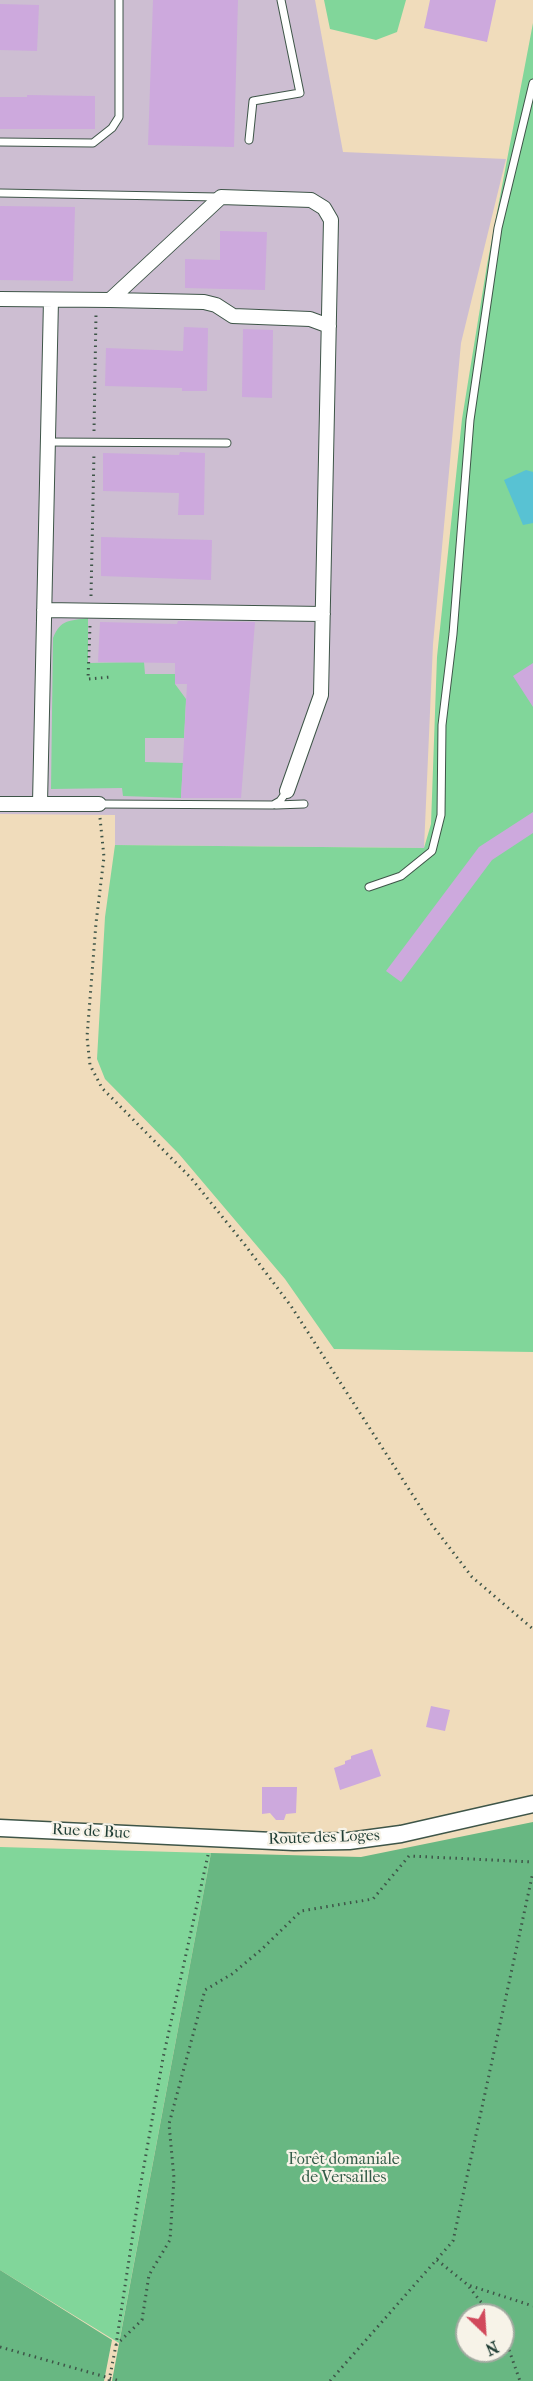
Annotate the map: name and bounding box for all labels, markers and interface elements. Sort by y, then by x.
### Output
street label: Rue de Buc [51,1820,131,1844]
street label: Route des Loges [268,1826,380,1850]
park label: Forêt domaniale de Versailles [288,2150,400,2188]
north arrow [455,2303,515,2363]
text: N [482,2337,501,2359]

